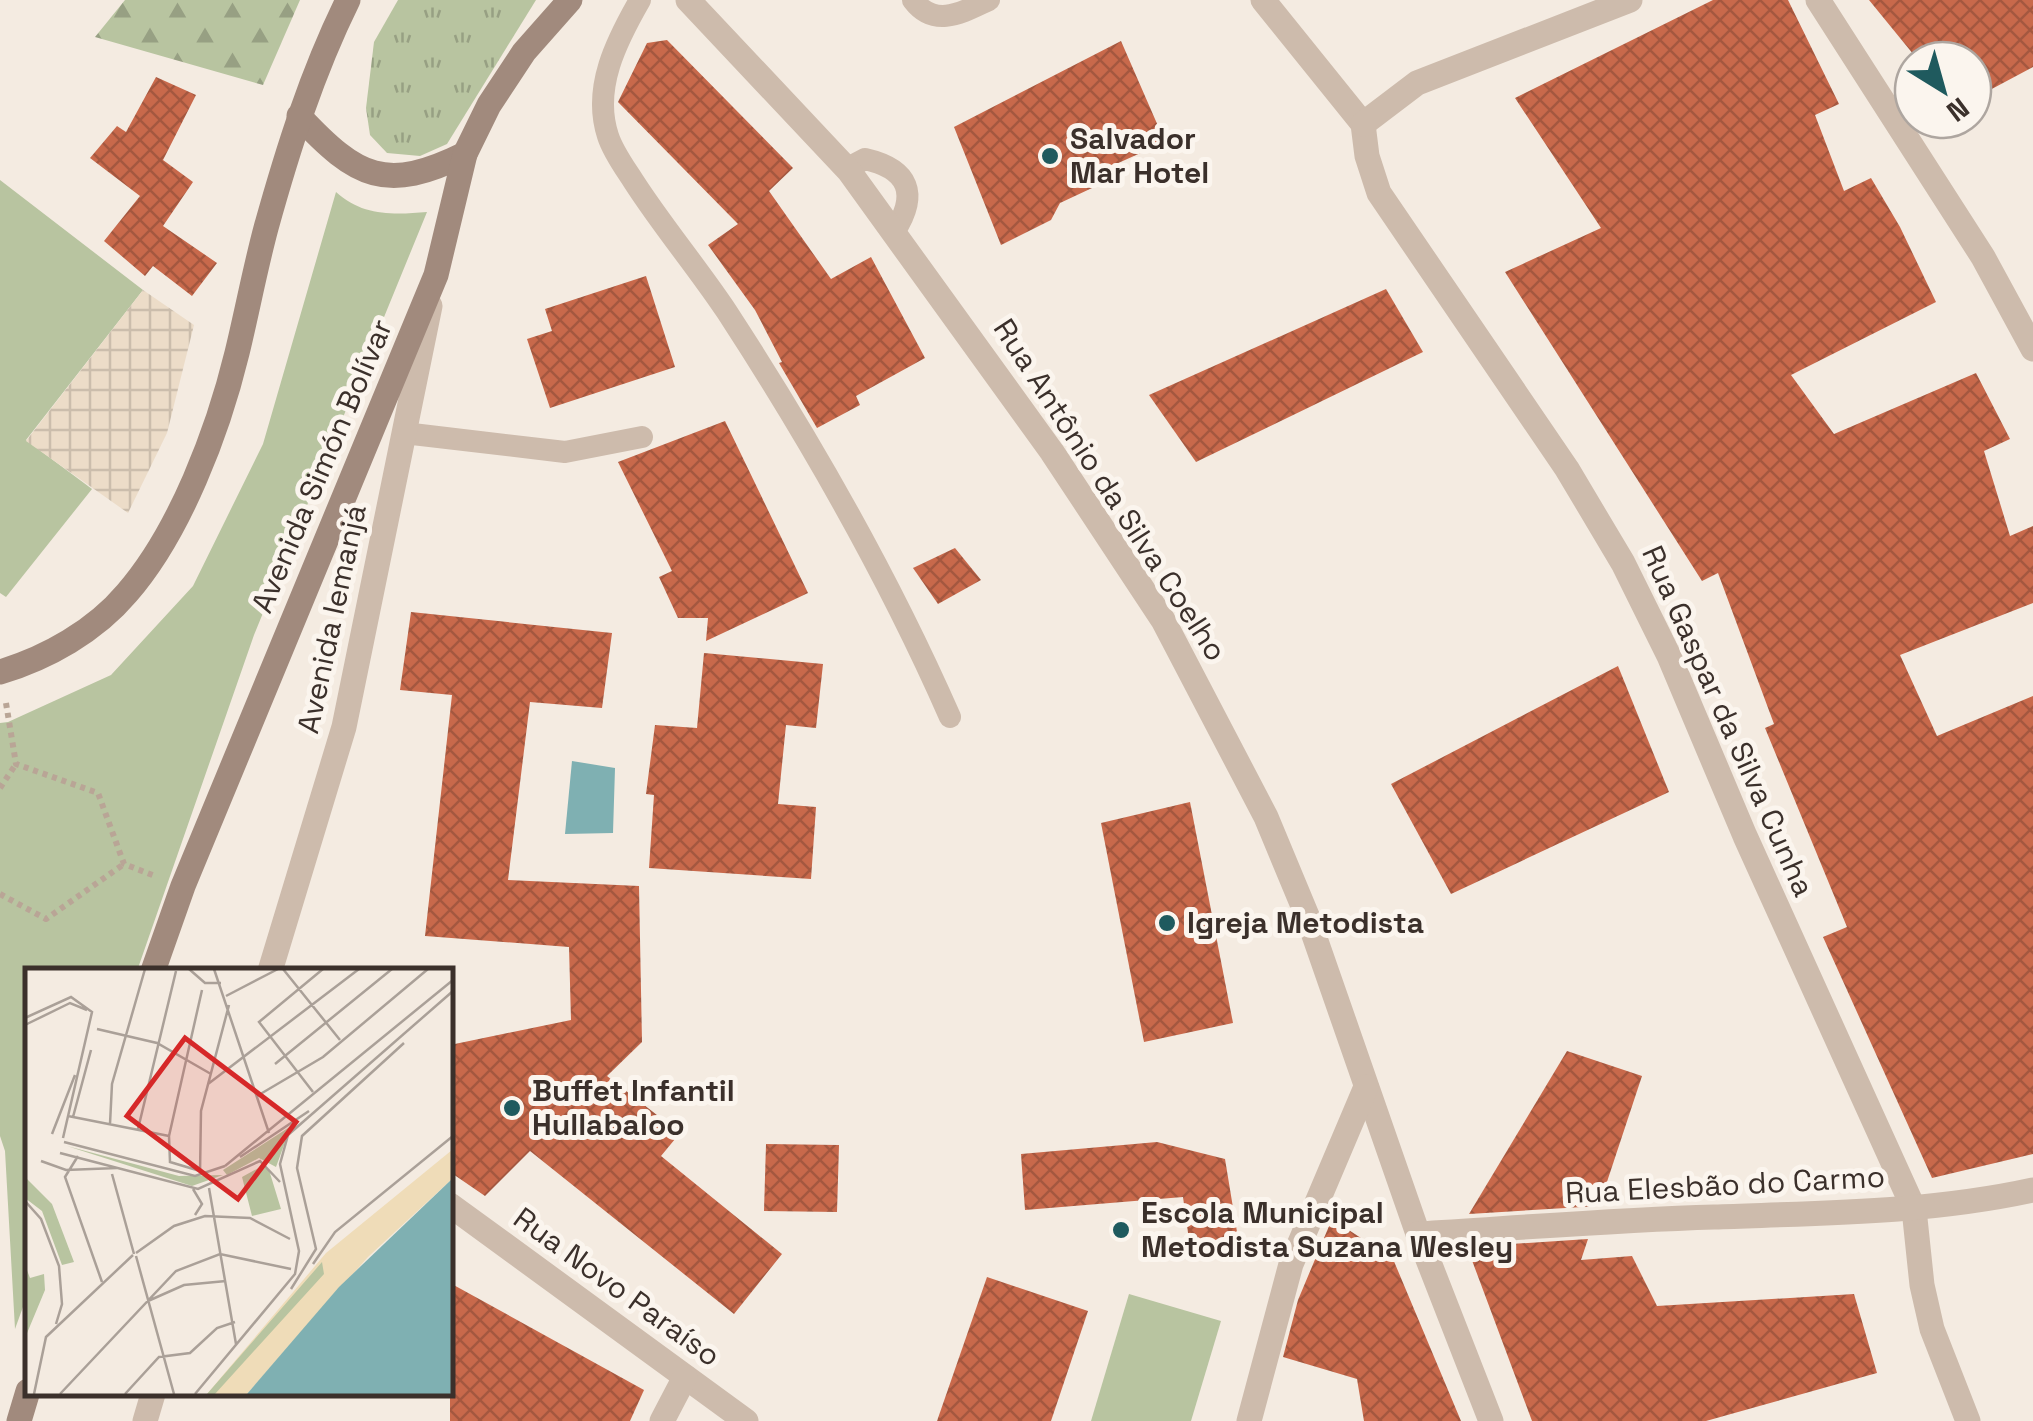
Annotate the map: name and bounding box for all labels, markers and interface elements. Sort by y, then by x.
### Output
north arrow [1893,40,1993,140]
text: N [1940,90,1976,130]
place label: Salvador Mar Hotel [1070,119,1209,192]
marker: Salvador Mar Hotel [1039,145,1061,167]
street label: Rua Antônio da Silva Coelho [985,311,1236,668]
street label: Avenida Simón Bolívar [242,313,401,618]
street label: Avenida Iemanjá [288,501,375,737]
street label: Rua Gaspar da Silva Cunha [1633,539,1824,902]
place label: Igreja Metodista [1187,903,1424,942]
marker: Igreja Metodista [1156,912,1178,934]
inset map [25,968,452,1396]
place label: Buffet Infantil Hullabaloo [532,1071,735,1144]
marker: Buffet Infantil Hullabaloo [501,1097,523,1119]
street label: Rua Elesbão do Carmo [1564,1157,1886,1212]
place label: Escola Municipal Metodista Suzana Wesley [1141,1193,1513,1266]
street label: Rua Novo Paraíso [506,1198,729,1375]
marker: Escola Municipal Metodista Suzana Wesley [1110,1219,1132,1241]

